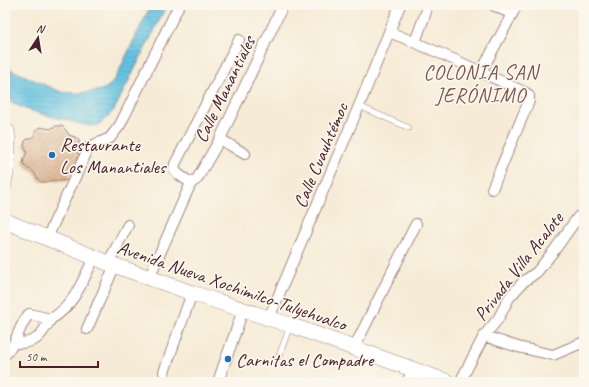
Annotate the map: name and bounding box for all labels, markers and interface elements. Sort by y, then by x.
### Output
north arrow [18,18,58,58]
text: N [35,21,47,36]
street label: Calle Manantiales [189,30,262,146]
district label: COLONIA SAN JERÓNIMO [423,60,541,108]
street label: Calle Cuauhtémoc [288,98,354,211]
place label: Restaurante Los Manantiales [60,133,167,179]
marker: Restaurante Los Manantiales [47,150,57,160]
street label: Privada Villa Acalote [469,206,570,326]
street label: Avenida Nueva Xochimilco-Tulyehualco [114,235,352,337]
scale bar [20,343,98,369]
place label: Carnitas el Compadre [236,348,375,372]
text: 50 m [26,349,48,365]
marker: Carnitas el Compadre [223,354,233,364]

